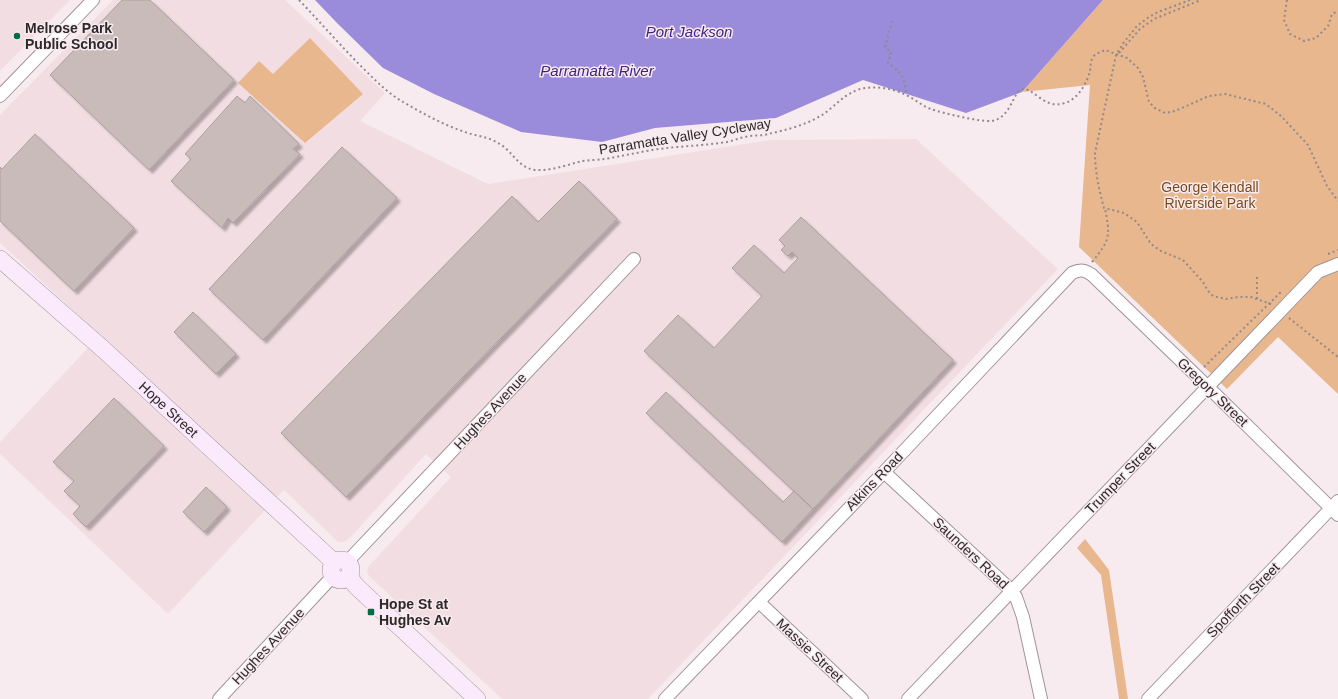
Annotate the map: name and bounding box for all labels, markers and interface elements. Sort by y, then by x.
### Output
place label: Melrose Park Public School [25,20,118,52]
water label: Port Jackson [646,23,732,40]
marker: Melrose Park Public School [12,31,22,41]
water label: Parramatta River [540,62,655,79]
street label: Parramatta Valley Cycleway [598,114,772,158]
park label: George Kendall Riverside Park [1161,179,1259,211]
street label: Gregory Street [1174,354,1252,430]
street label: Hughes Avenue [451,369,530,453]
street label: Hope Street [136,378,202,441]
street label: Trumper Street [1082,439,1158,517]
street label: Atkins Road [842,448,906,514]
street label: Saunders Road [930,514,1012,592]
street label: Spofforth Street [1203,559,1283,641]
place label: Hope St at Hughes Av [379,596,451,628]
street label: Hughes Avenue [229,604,308,688]
marker: Hope St at Hughes Av [366,607,376,617]
street label: Massie Street [773,615,847,685]

